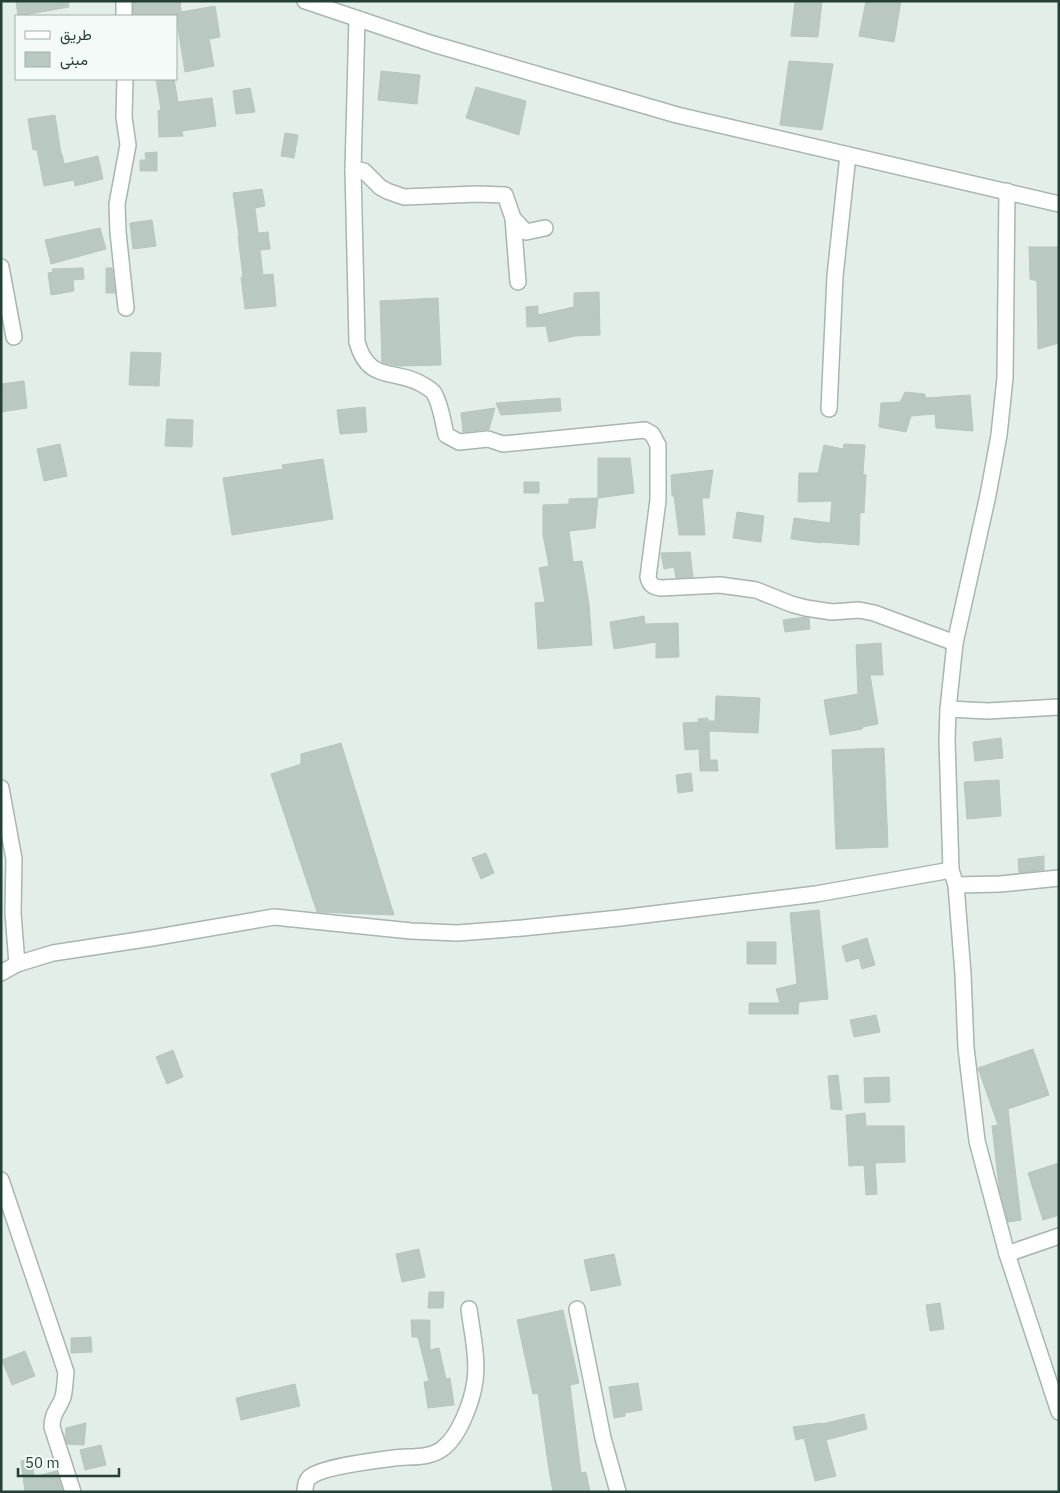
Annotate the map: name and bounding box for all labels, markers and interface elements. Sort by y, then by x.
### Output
legend [15,15,178,80]
text: طريق [60,25,92,45]
text: مبنى [60,50,88,70]
scale bar [18,1446,119,1478]
text: 50 m [25,1453,60,1472]

